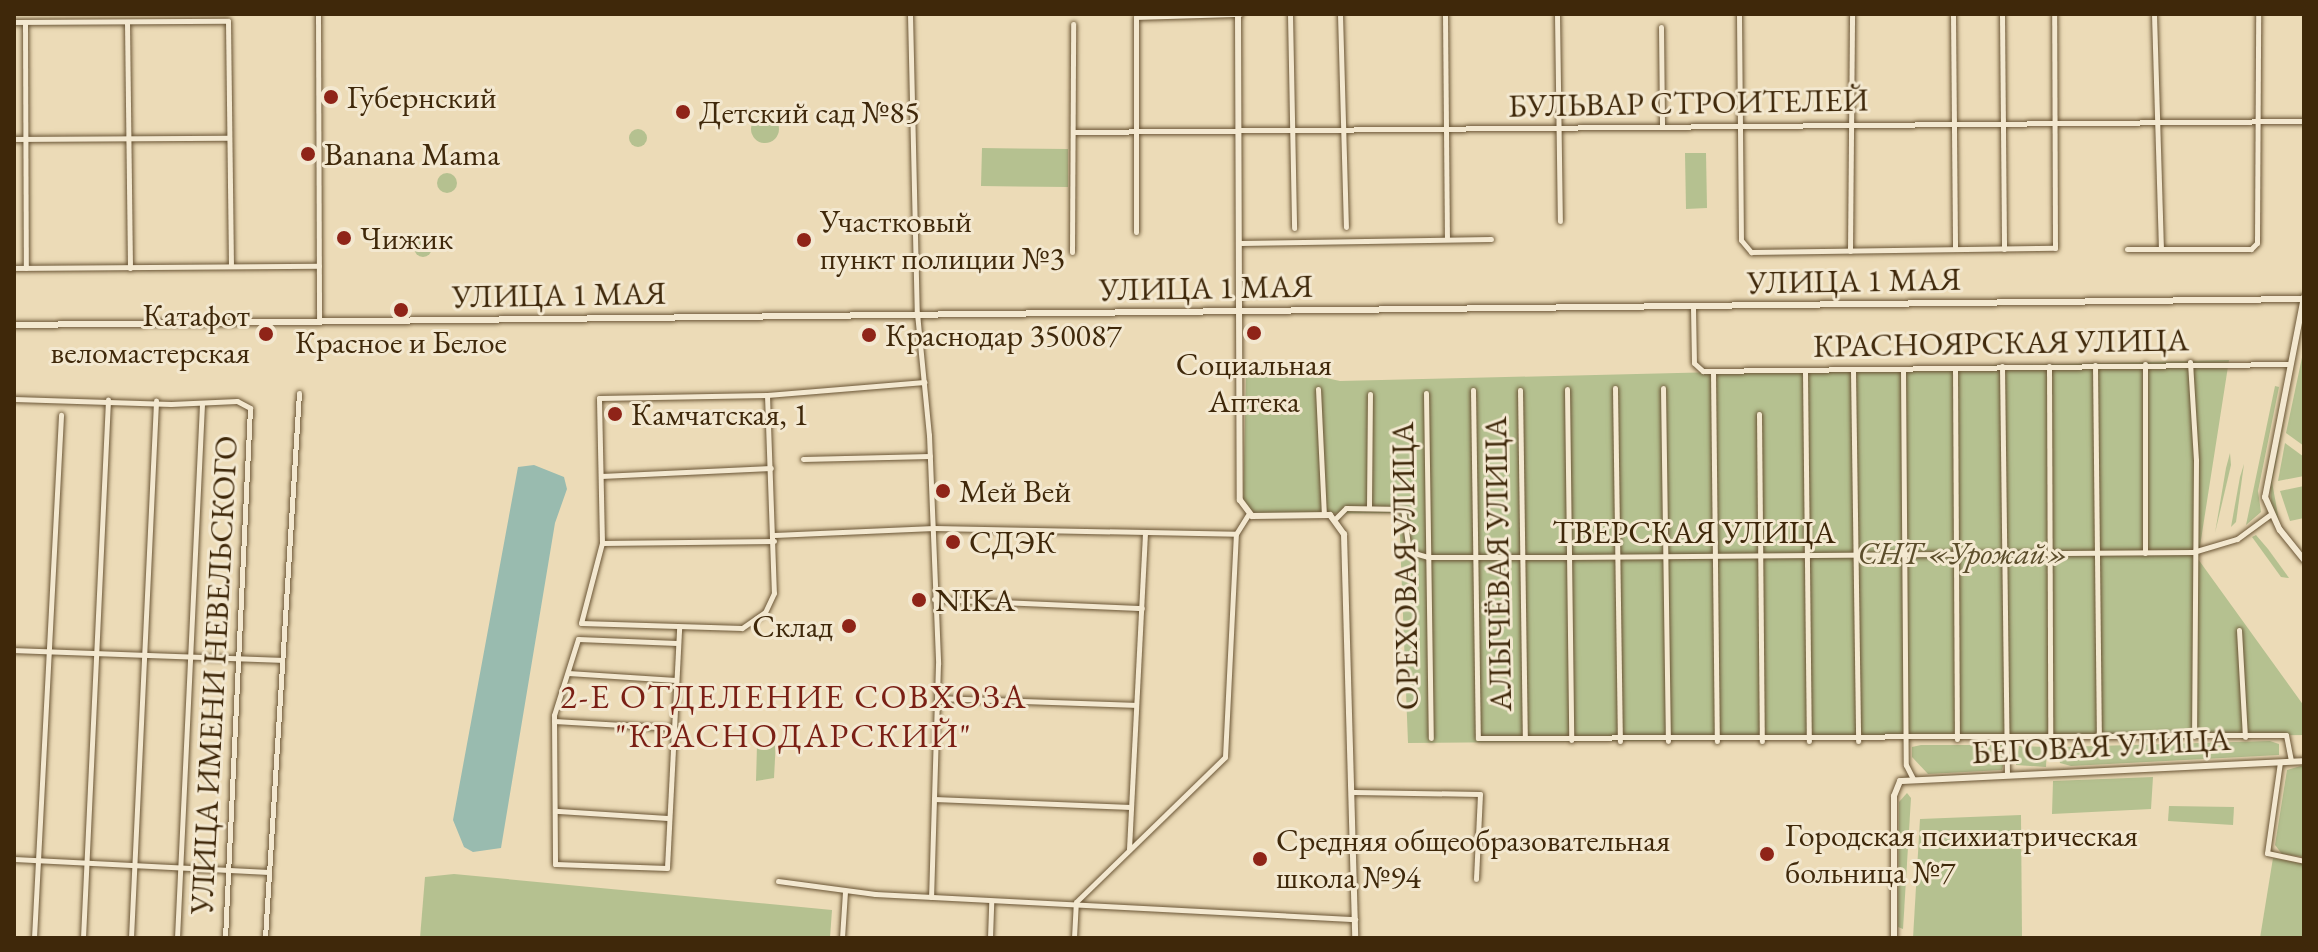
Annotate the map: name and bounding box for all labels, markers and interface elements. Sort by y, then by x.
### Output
place label: Губернский [347,78,497,116]
street label: БУЛЬВАР СТРОИТЕЛЕЙ [1508,81,1868,125]
marker: Губернский [322,88,340,106]
place label: Детский сад №85 [699,93,920,131]
marker: Детский сад №85 [674,103,692,121]
place label: Banana Mama [324,135,500,173]
marker: Banana Mama [299,145,317,163]
place label: Участковый пункт полиции №3 [820,203,1065,278]
place label: Чижик [360,219,453,257]
marker: Чижик [335,229,353,247]
marker: Участковый пункт полиции №3 [795,231,813,249]
street label: УЛИЦА 1 МАЯ [1747,260,1961,302]
street label: УЛИЦА 1 МАЯ [1099,267,1313,309]
street label: УЛИЦА 1 МАЯ [452,274,666,316]
place label: Катафот веломастерская [51,297,250,372]
marker: Красное и Белое [392,301,410,319]
place label: Краснодар 350087 [885,316,1122,354]
street label: КРАСНОЯРСКАЯ УЛИЦА [1813,321,2189,365]
place label: Красное и Белое [295,323,507,361]
marker: Социальная Аптека [1245,324,1263,342]
marker: Катафот веломастерская [257,325,275,343]
marker: Краснодар 350087 [860,326,878,344]
place label: Социальная Аптека [1176,346,1332,421]
place label: Камчатская, 1 [631,395,809,433]
marker: Камчатская, 1 [606,405,624,423]
street label: АЛЫЧЁВАЯ УЛИЦА [1476,416,1520,712]
street label: ОРЕХОВАЯ УЛИЦА [1383,421,1427,711]
street label: УЛИЦА ИМЕНИ НЕВЕЛЬСКОГО [182,435,246,915]
place label: Мей Вей [959,472,1071,510]
marker: Мей Вей [934,482,952,500]
street label: ТВЕРСКАЯ УЛИЦА [1552,513,1836,551]
place label: СДЭК [969,523,1056,561]
marker: СДЭК [944,533,962,551]
park label: СНТ «Урожай» [1858,534,2068,572]
place label: NIKA [935,581,1015,619]
marker: NIKA [910,591,928,609]
place label: Склад [752,607,833,645]
marker: Склад [840,617,858,635]
district label: 2-Е ОТДЕЛЕНИЕ СОВХОЗА "КРАСНОДАРСКИЙ" [560,676,1028,756]
street label: БЕГОВАЯ УЛИЦА [1970,720,2232,772]
place label: Городская психиатрическая больница №7 [1785,817,2138,892]
place label: Средняя общеобразовательная школа №94 [1276,822,1670,897]
marker: Городская психиатрическая больница №7 [1756,843,1778,865]
marker: Средняя общеобразовательная школа №94 [1251,850,1269,868]

